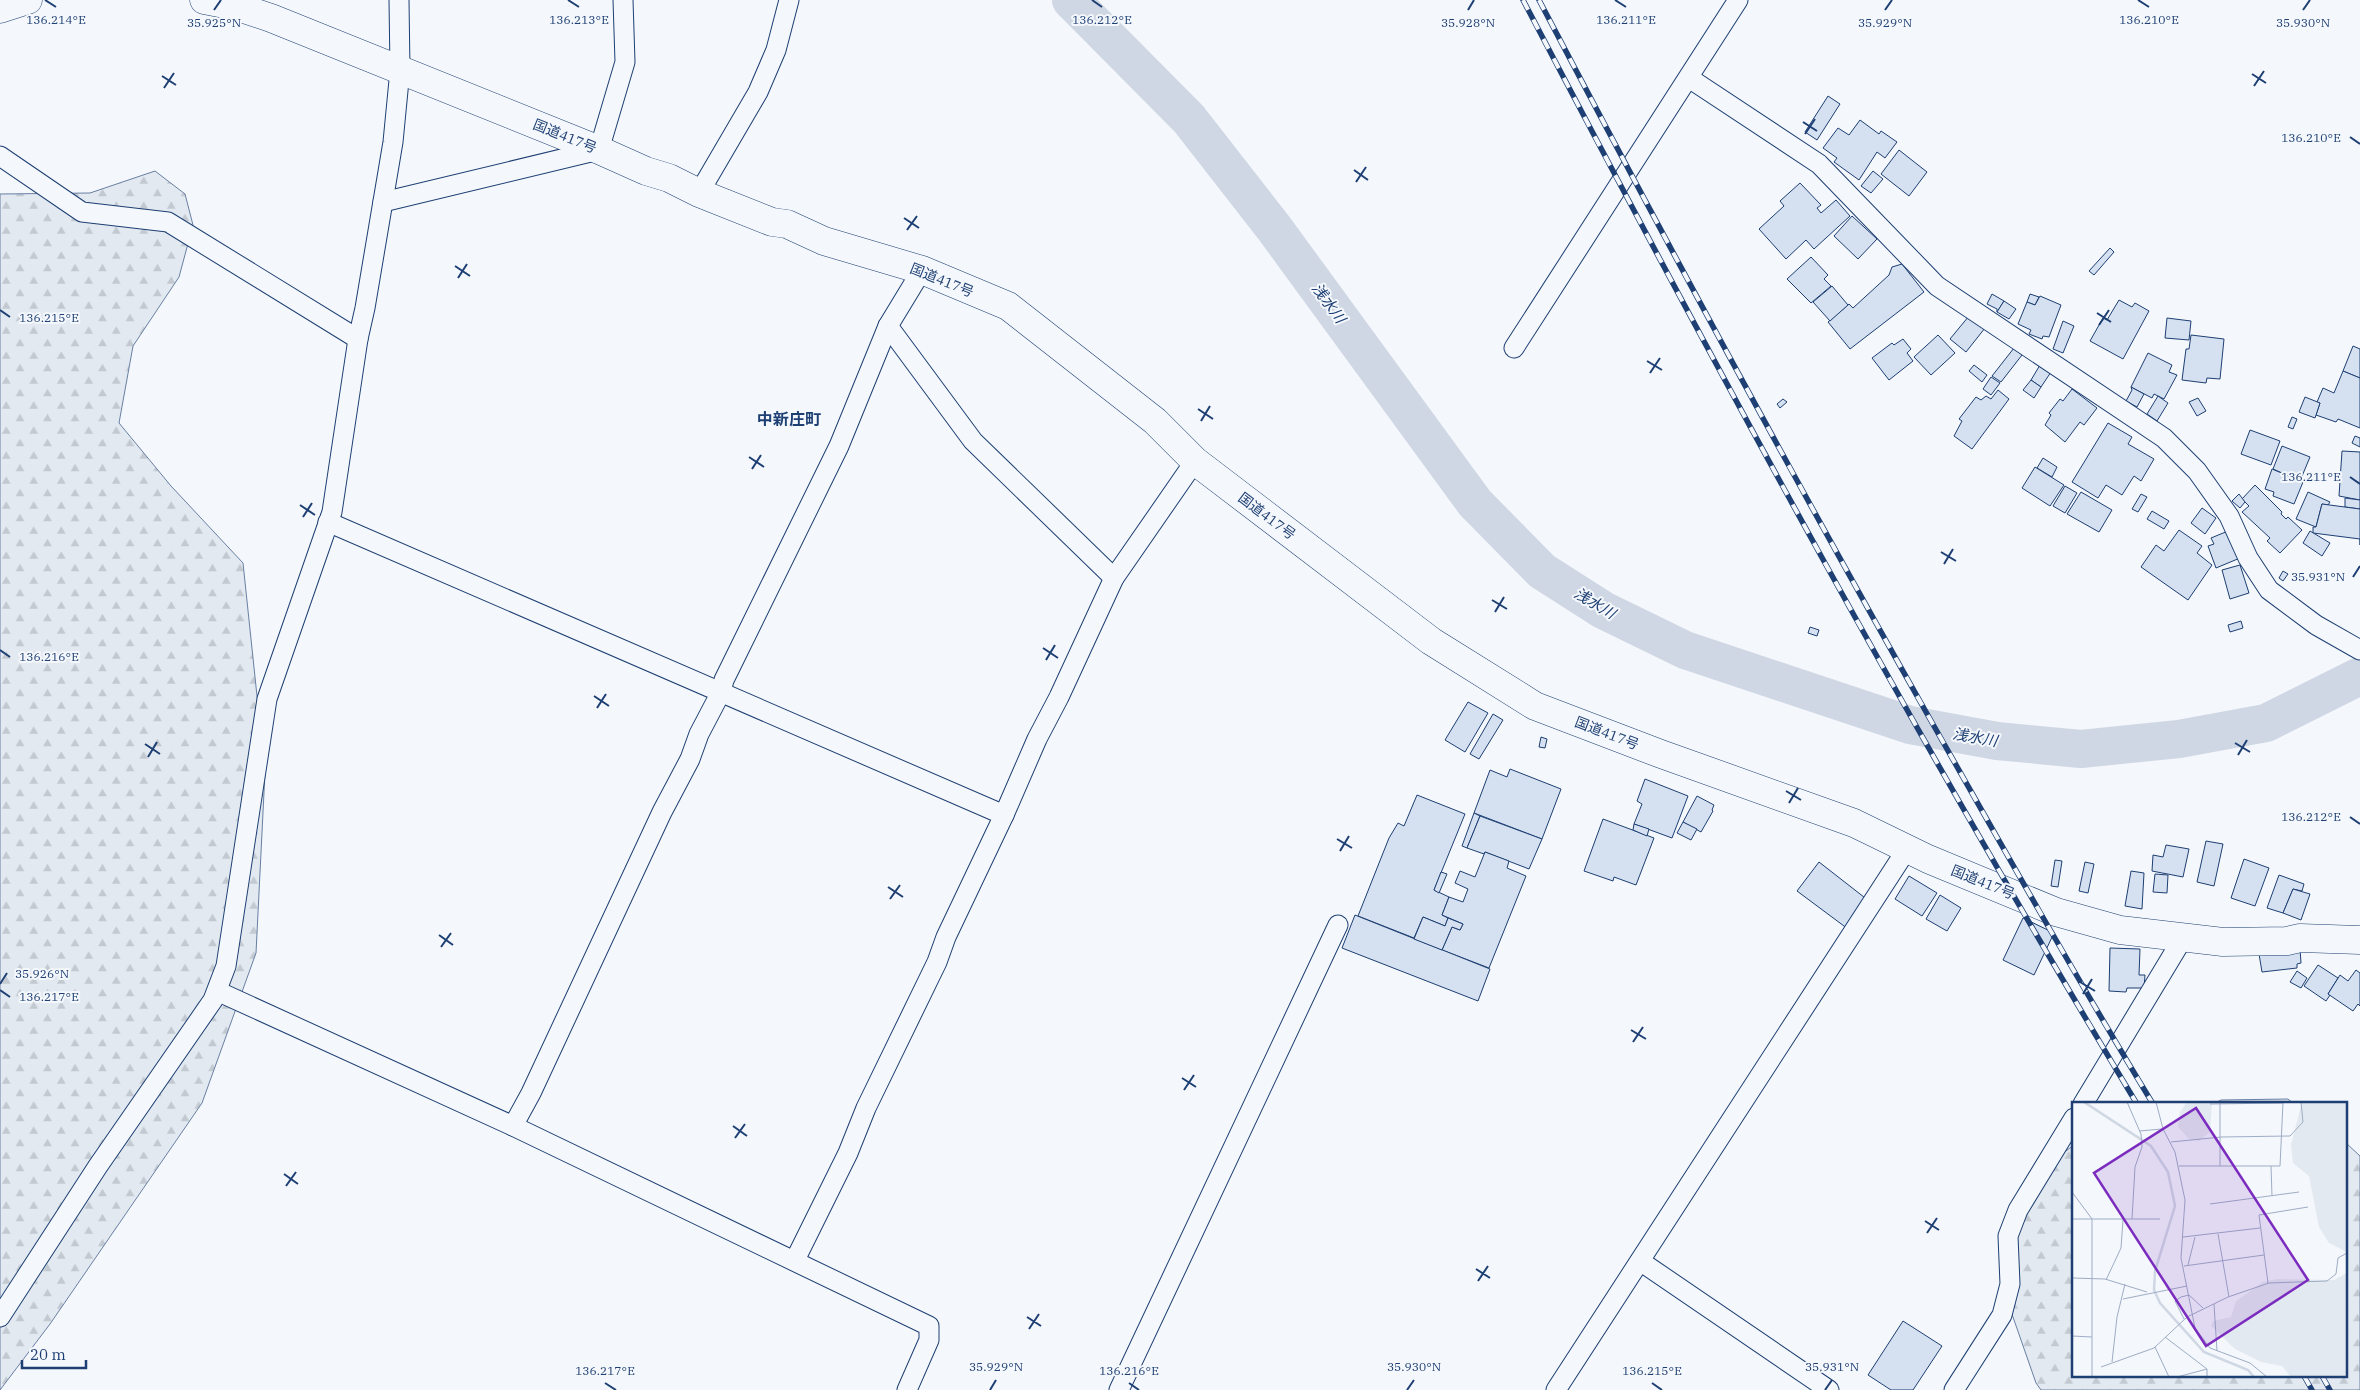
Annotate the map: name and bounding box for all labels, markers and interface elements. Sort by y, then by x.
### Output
text: 136.214°E [26,12,86,27]
text: 136.213°E [549,12,609,27]
text: 136.212°E [1072,12,1132,27]
text: 136.211°E [1596,12,1656,27]
text: 136.210°E [2119,12,2179,27]
text: 35.925°N [187,15,241,30]
text: 35.928°N [1441,15,1495,30]
text: 35.929°N [1858,15,1912,30]
text: 35.930°N [2276,15,2330,30]
street label: 国道417号 [530,115,600,157]
text: 136.210°E [2281,130,2341,145]
street label: 国道417号 [907,259,977,301]
water label: 浅水川 [1308,279,1351,328]
text: 136.215°E [19,310,79,325]
district label: 中新庄町 [757,409,821,429]
text: 136.211°E [2281,469,2341,484]
street label: 国道417号 [1235,489,1299,543]
text: 35.931°N [2291,569,2345,584]
water label: 浅水川 [1571,583,1621,624]
text: 136.216°E [19,649,79,664]
street label: 国道417号 [1572,713,1642,753]
water label: 浅水川 [1951,724,2001,751]
text: 136.212°E [2281,809,2341,824]
street label: 国道417号 [1948,861,2018,903]
text: 35.926°N [15,966,69,981]
text: 136.217°E [19,989,79,1004]
inset map [2072,1102,2348,1378]
scale bar [22,1338,86,1370]
text: 20 m [30,1345,66,1364]
text: 35.929°N [969,1359,1023,1374]
text: 35.930°N [1387,1359,1441,1374]
text: 35.931°N [1805,1359,1859,1374]
text: 136.217°E [575,1363,635,1378]
text: 136.216°E [1099,1363,1159,1378]
text: 136.215°E [1622,1363,1682,1378]

